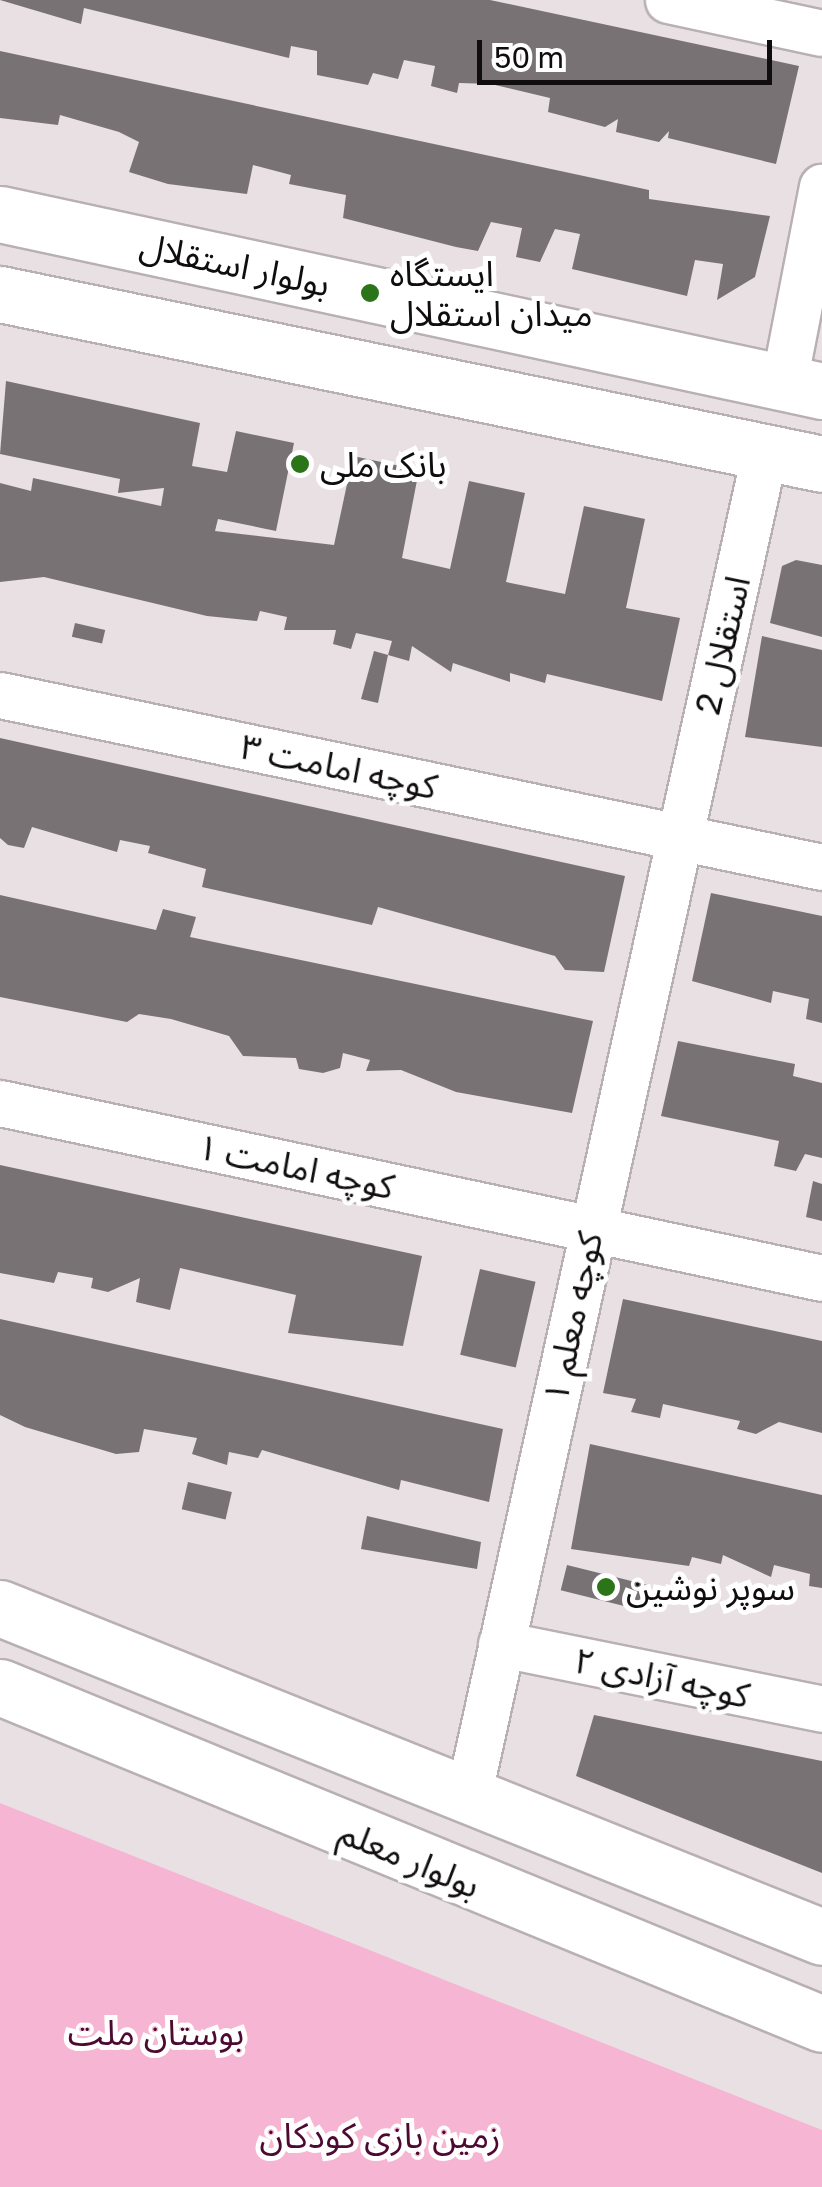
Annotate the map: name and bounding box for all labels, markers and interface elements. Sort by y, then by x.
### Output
scale bar [482,20,777,82]
text: 50 m [494,39,564,75]
street label: بولوار استقلال [136,223,334,305]
place label: ایستگاه میدان استقلال [390,252,593,334]
marker: ایستگاه میدان استقلال [359,282,381,304]
place label: بانک ملی [320,443,447,485]
marker: بانک ملی [289,453,311,475]
street label: استقلال 2 [686,572,758,718]
street label: کوچه امامت ۳ [237,725,441,807]
street label: کوچه امامت ۱ [194,1125,398,1207]
street label: کوچه معلم ۱ [533,1228,611,1406]
place label: سوپر نوشین [626,1566,795,1608]
marker: سوپر نوشین [595,1576,617,1598]
street label: کوچه آزادی ۲ [571,1638,753,1716]
street label: بولوار معلم [334,1810,486,1906]
park label: بوستان ملت [68,2011,244,2053]
park label: زمین بازی کودکان [259,2114,501,2156]

